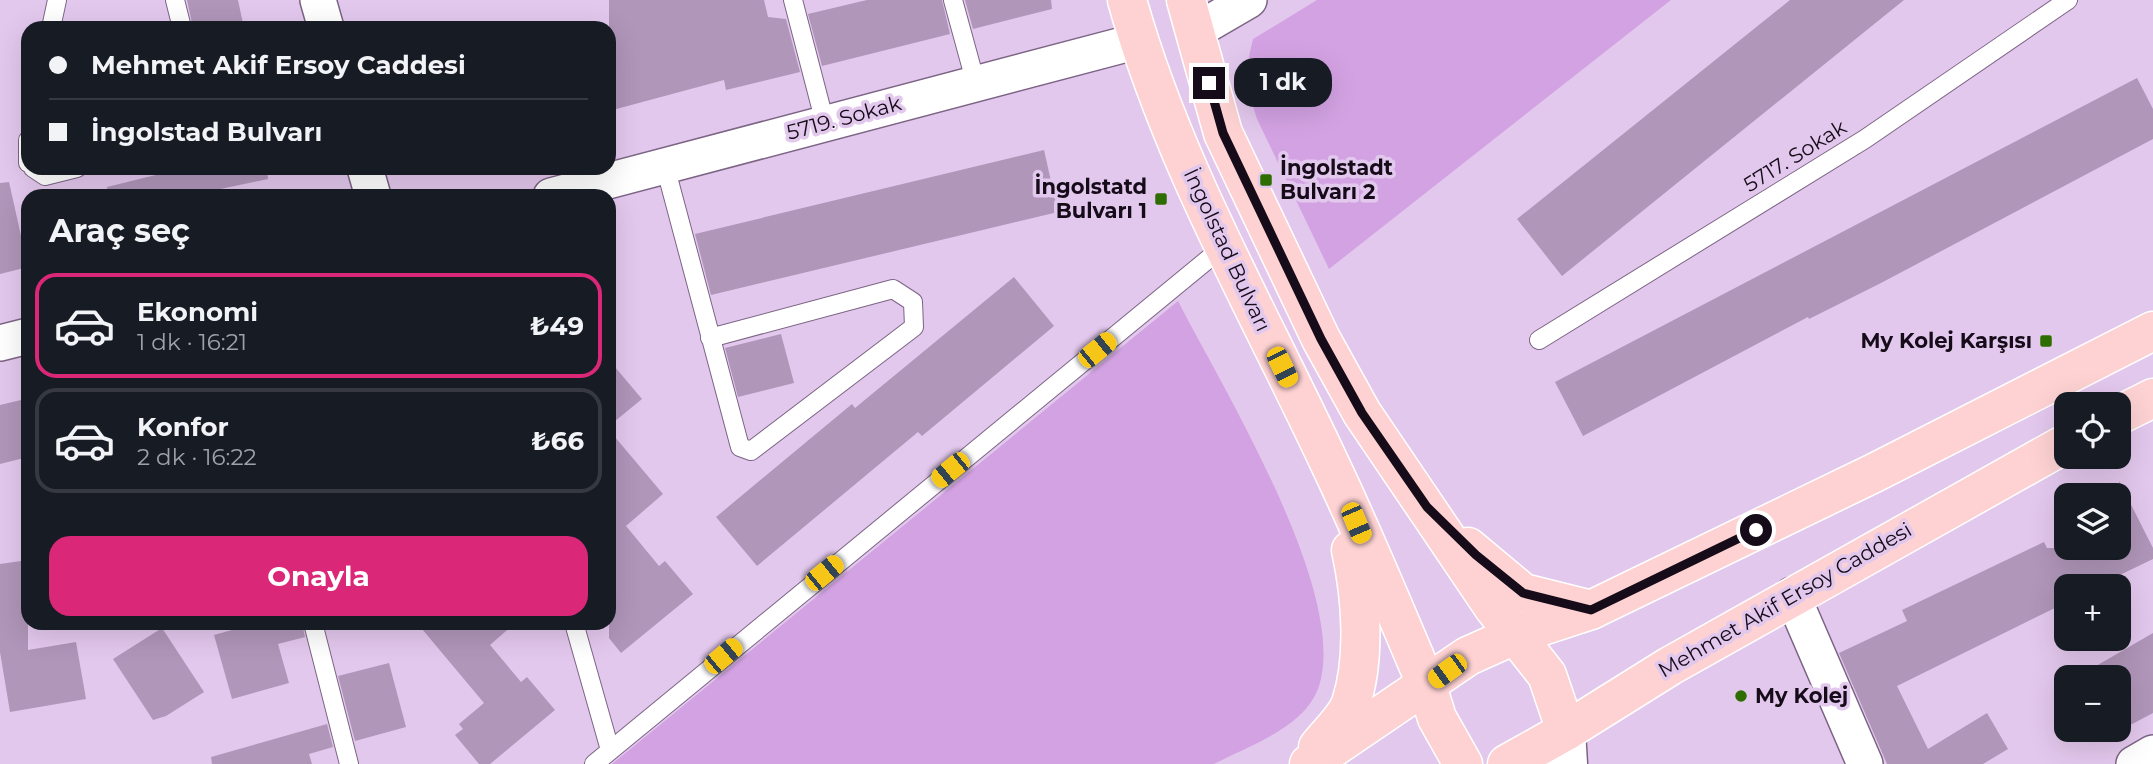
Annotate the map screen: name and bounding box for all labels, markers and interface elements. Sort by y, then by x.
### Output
text: Mehmet Akif Ersoy Caddesi [91,49,466,81]
callout: 1 dk [1234,58,1332,108]
route end [1193,67,1225,99]
text: 1 dk [1260,68,1306,96]
street label: 5719. Sokak [784,90,904,145]
street label: 5717. Sokak [1739,114,1851,197]
text: İngolstad Bulvarı [91,116,322,148]
place label: İngolstadt Bulvarı 2 [1280,154,1393,204]
street label: İngolstad Bulvarı [1179,164,1276,335]
marker: İngolstadt Bulvarı 2 [1258,172,1274,188]
place label: İngolstatd Bulvarı 1 [1035,173,1147,223]
marker: İngolstatd Bulvarı 1 [1153,191,1169,207]
text: Araç seç [49,211,190,250]
icon: car [53,294,116,357]
text: Ekonomi [137,296,258,328]
text: ₺49 [530,310,584,342]
text: 1 dk · 16:21 [137,328,247,356]
place label: My Kolej Karşısı [1861,328,2032,353]
car [1075,329,1120,371]
marker: My Kolej Karşısı [2038,333,2054,349]
car [1264,344,1301,390]
map controls [2054,392,2131,742]
button: locate [2054,392,2131,469]
icon: car [53,409,116,472]
text: Konfor [137,411,229,443]
text: ₺66 [531,425,584,457]
text: 2 dk · 16:22 [137,443,257,471]
car [928,449,973,491]
button: layers [2054,483,2131,560]
car [1339,500,1374,546]
route start [1740,514,1772,546]
street label: Mehmet Akif Ersoy Caddesi [1654,517,1916,682]
button: Onayla [49,536,588,616]
car [802,552,847,594]
button: + [2054,574,2131,651]
car [701,634,746,678]
car [1424,650,1471,692]
button: − [2054,665,2131,742]
place label: My Kolej [1755,683,1848,708]
marker: My Kolej [1733,688,1749,704]

